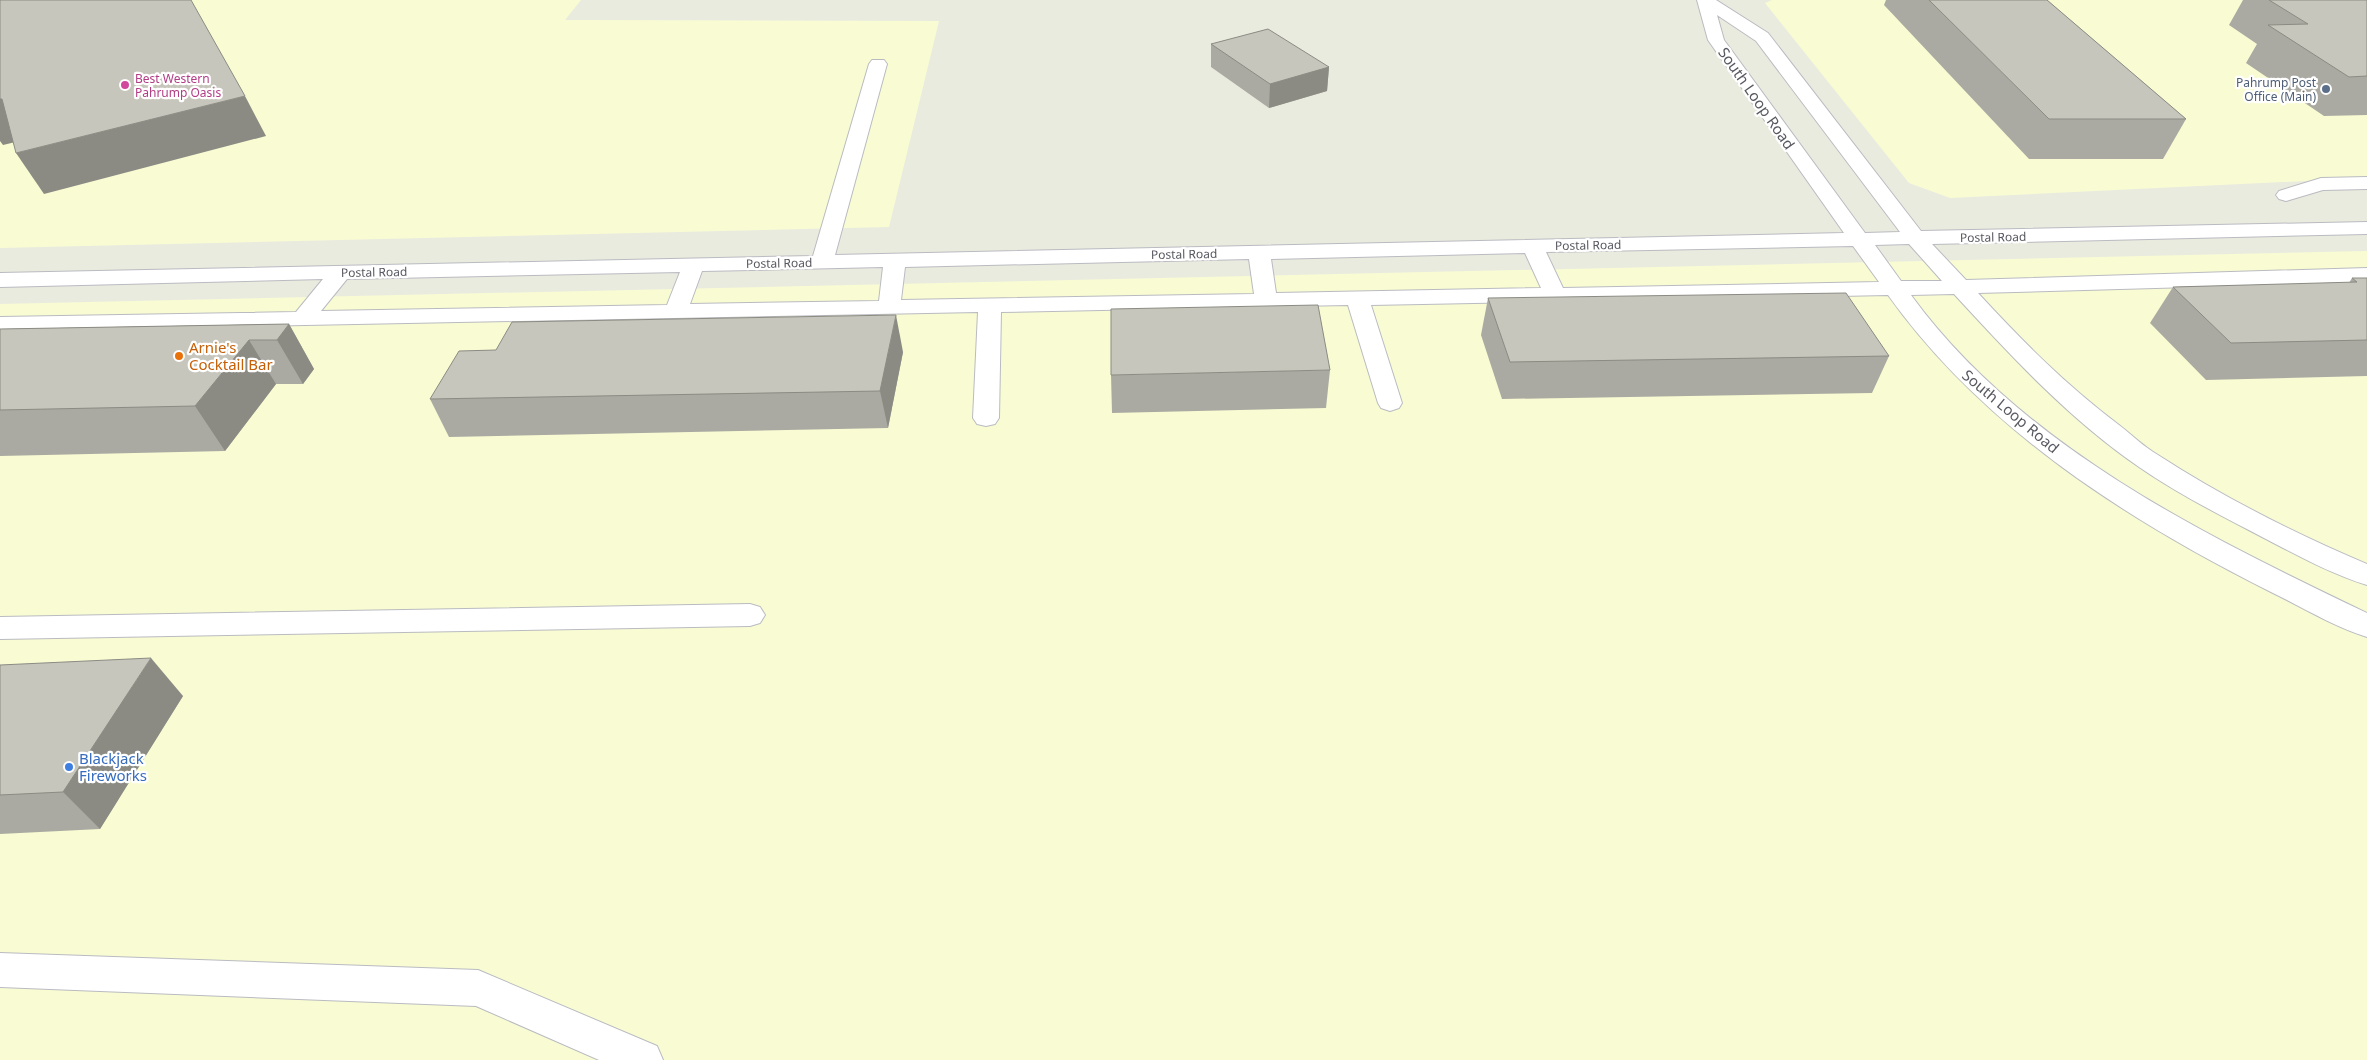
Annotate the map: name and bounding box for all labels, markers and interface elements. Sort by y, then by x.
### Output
street label: South Loop Road [1714,43,1800,153]
place label: Best Western Pahrump Oasis [135,70,221,101]
place label: Pahrump Post Office (Main) [2236,74,2317,105]
marker: Best Western Pahrump Oasis [119,79,131,91]
marker: Pahrump Post Office (Main) [2320,83,2332,95]
street label: Postal Road [1960,228,2026,246]
street label: Postal Road [1555,236,1621,254]
street label: Postal Road [1151,245,1217,263]
street label: Postal Road [746,254,812,272]
street label: Postal Road [341,263,407,281]
place label: Arnie's Cocktail Bar [189,337,273,374]
marker: Arnie's Cocktail Bar [173,350,185,362]
street label: South Loop Road [1958,365,2064,457]
place label: Blackjack Fireworks [79,748,147,785]
marker: Blackjack Fireworks [63,761,75,773]

